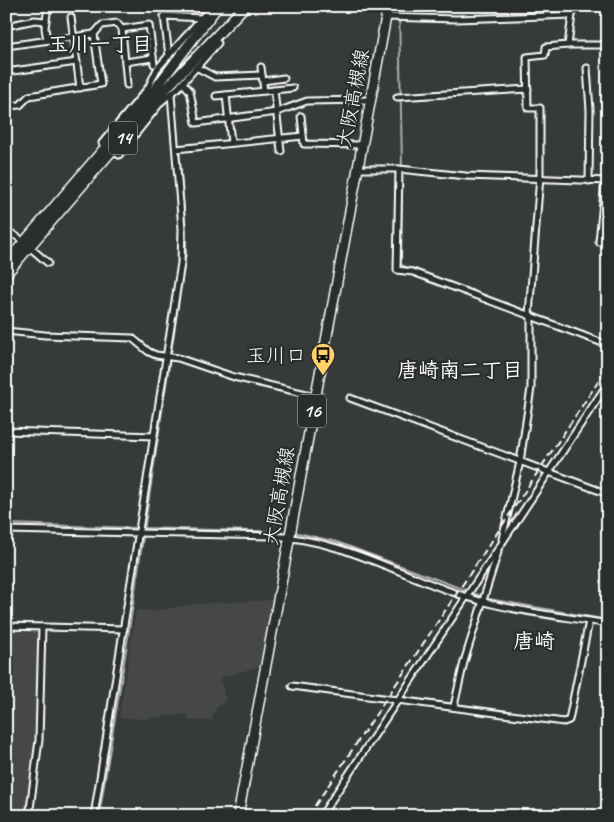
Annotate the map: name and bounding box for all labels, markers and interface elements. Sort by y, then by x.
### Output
district label: 玉川一丁目 [48,31,153,57]
street label: 大阪高槻線 [331,47,375,149]
road number: 14 [109,122,137,154]
bus stop icon: 玉川口 [310,342,336,376]
place label: 玉川口 [246,343,306,368]
district label: 唐崎南二丁目 [397,357,523,383]
road number: 16 [298,394,326,428]
street label: 大阪高槻線 [258,445,300,547]
district label: 唐崎 [513,628,555,654]

